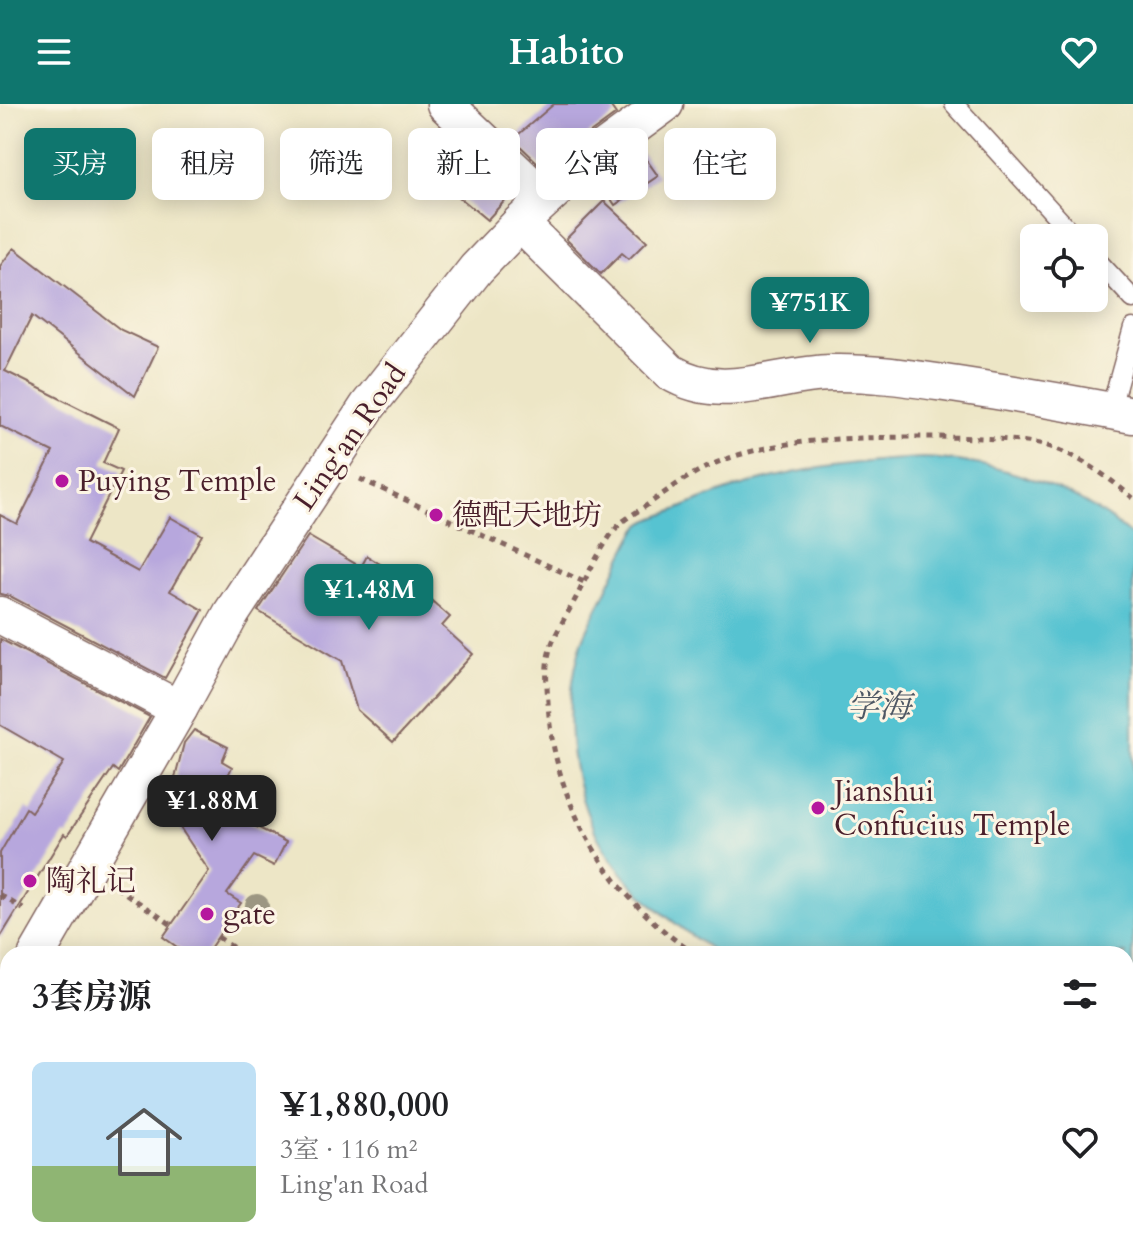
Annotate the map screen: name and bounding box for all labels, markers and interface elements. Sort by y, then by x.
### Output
text: Habito [509,28,624,77]
icon: menu [32,30,76,74]
icon: heart [1057,30,1101,74]
chip: 买房 [24,128,136,200]
chip: 租房 [152,128,264,200]
chip: 筛选 [280,128,392,200]
chip: 新上 [408,128,520,200]
chip: 公寓 [536,128,648,200]
chip: 住宅 [664,128,776,200]
map controls [1020,224,1108,312]
button: locate [1020,224,1108,312]
pin: ¥751K [754,277,866,345]
text: ¥751K [769,285,851,320]
street label: Ling'an Road [284,355,416,519]
place label: Puying Temple [78,461,277,502]
marker: Puying Temple [53,472,71,490]
place label: 德配天地坊 [452,495,602,536]
marker: 德配天地坊 [427,506,445,524]
pin: ¥1.48M [304,564,434,632]
text: ¥1.48M [322,572,416,607]
water label: 学海 [847,685,916,729]
place label: Jianshui Confucius Temple [830,771,1071,846]
pin: ¥1.88M [147,775,277,843]
text: ¥1.88M [165,783,259,818]
marker: Jianshui Confucius Temple [809,799,827,817]
place label: 陶礼记 [46,861,136,902]
marker: 陶礼记 [21,872,39,890]
place label: gate [223,894,276,935]
marker: gate [198,905,216,923]
icon: filters [1058,972,1102,1016]
text: 3套房源 [32,974,151,1020]
text: ¥1,880,000 [280,1082,449,1128]
icon: home [96,1094,192,1190]
icon: heart [1058,1120,1102,1164]
text: 3室 · 116 m² [280,1132,418,1167]
text: Ling'an Road [280,1167,428,1202]

